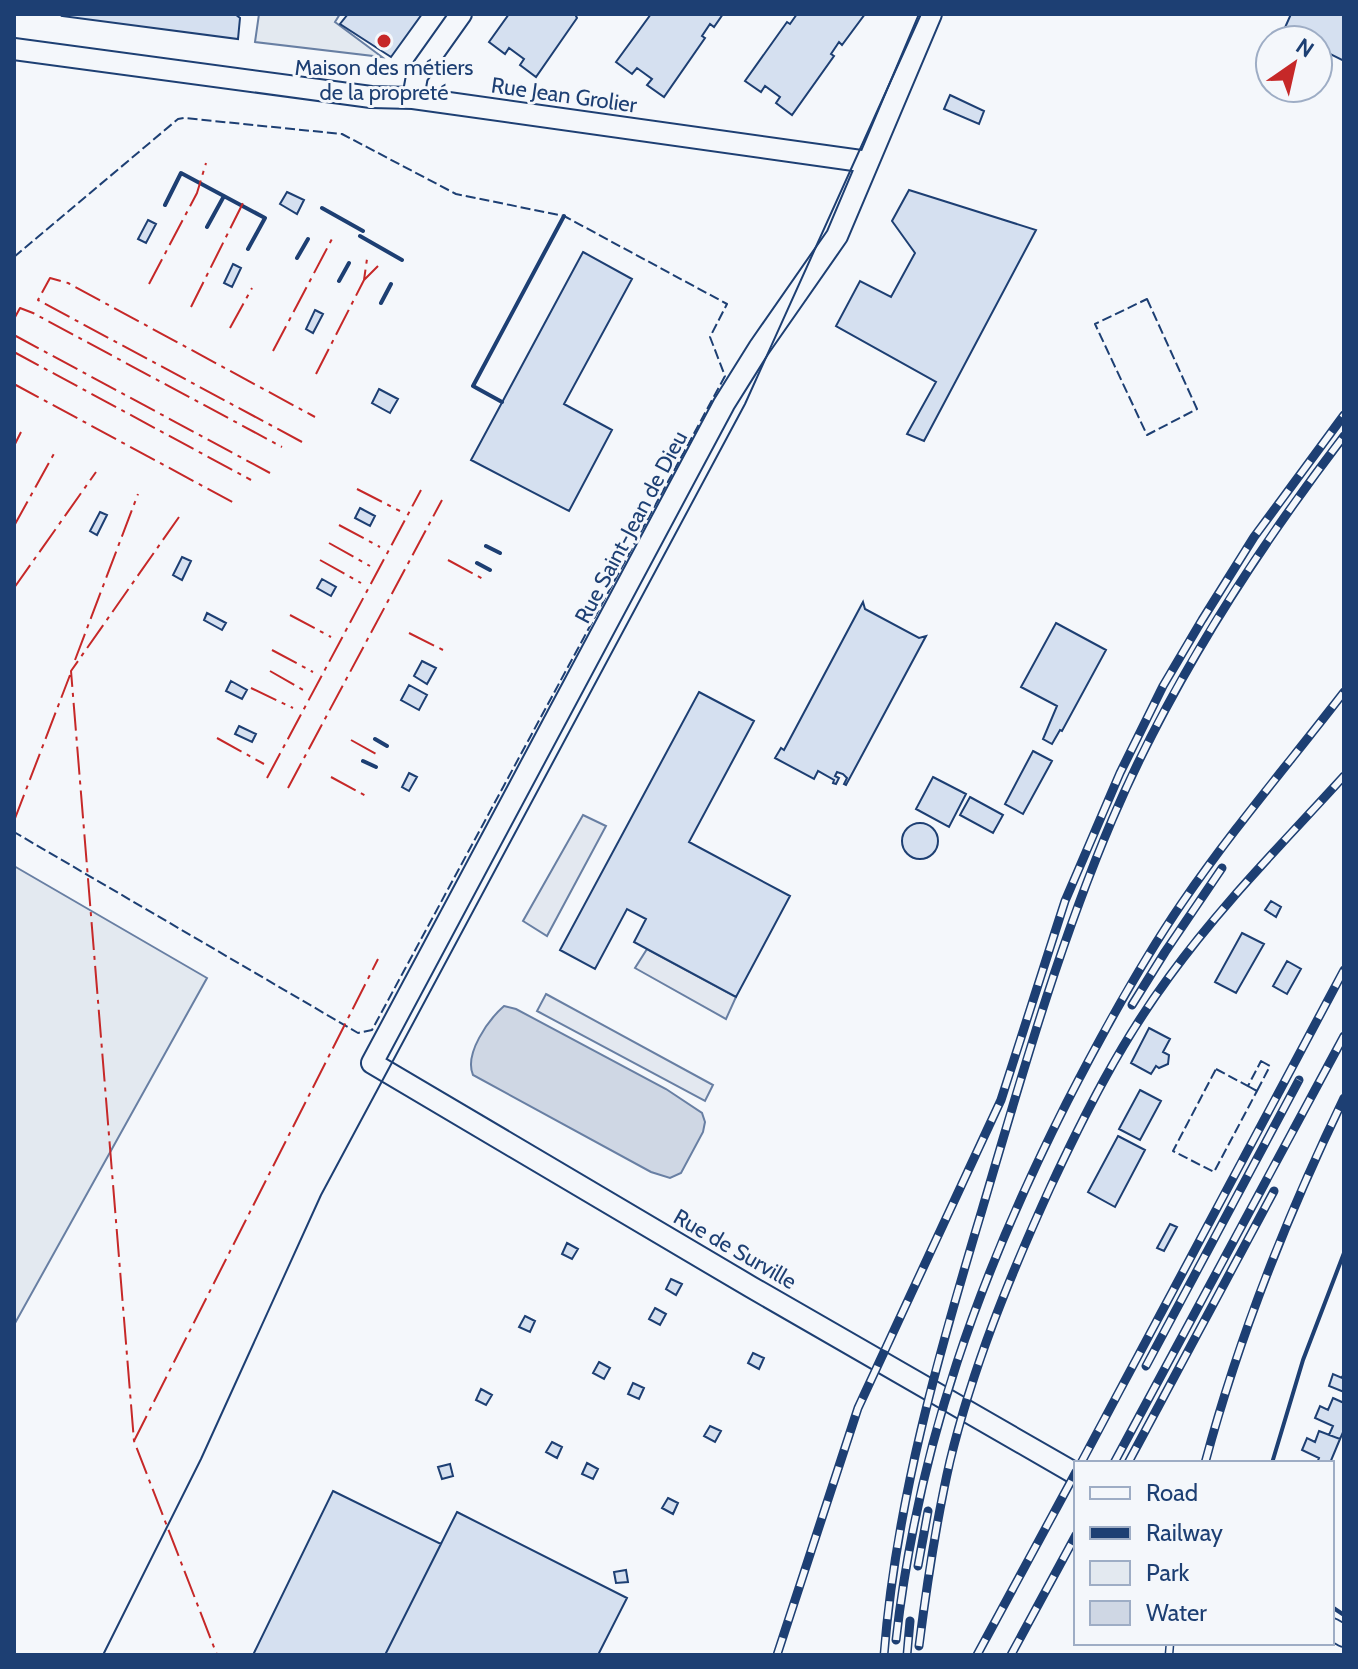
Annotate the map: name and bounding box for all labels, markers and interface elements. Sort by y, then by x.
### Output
north arrow [1254,24,1334,104]
marker: Maison des métiers de la propreté [375,32,393,50]
text: N [1291,32,1319,63]
place label: Maison des métiers de la propreté [295,54,473,106]
street label: Rue Jean Grolier [490,71,639,119]
street label: Rue Saint-Jean de Dieu [569,426,693,628]
street label: Rue de Surville [669,1203,801,1295]
legend [1074,1461,1334,1645]
text: Road [1146,1478,1198,1507]
text: Railway [1146,1518,1223,1547]
text: Park [1146,1558,1189,1587]
text: Water [1146,1598,1207,1627]

